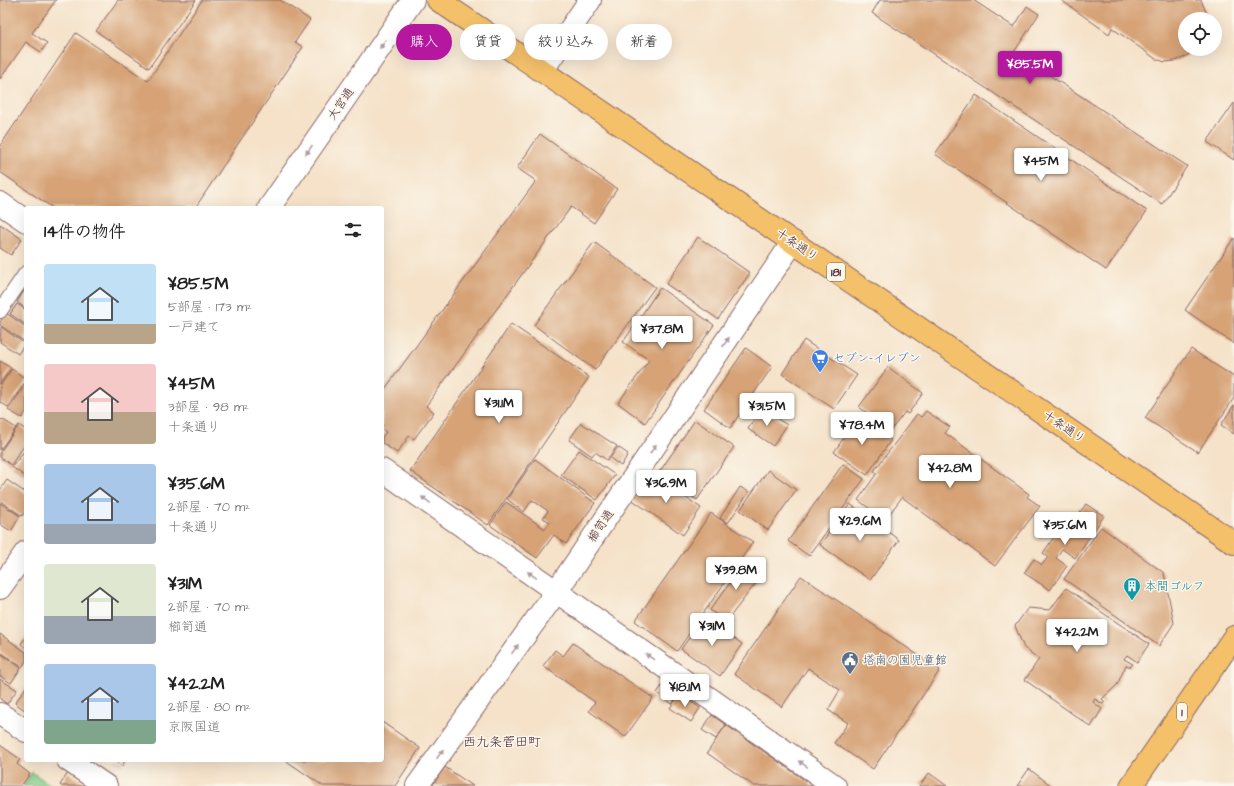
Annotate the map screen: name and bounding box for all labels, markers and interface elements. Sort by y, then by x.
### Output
map controls [1178,12,1222,56]
button: locate [1178,12,1222,56]
chip: 購入 [396,24,452,60]
chip: 賃貸 [460,24,516,60]
chip: 絞り込み [524,24,608,60]
chip: 新着 [616,24,672,60]
one-way arrow [379,38,387,49]
pin: ¥85.5M [997,51,1063,85]
text: ¥85.5M [1007,55,1053,73]
street label: 大宮通 [324,84,358,124]
one-way arrow [305,145,313,155]
pin: ¥45M [1017,148,1065,182]
text: ¥45M [1023,152,1059,170]
icon: filters [342,219,364,241]
text: 14件の物件 [44,220,126,244]
street label: 十条通り [772,225,822,265]
road number: 181 [827,263,845,281]
text: ¥85.5M [168,272,229,296]
icon: home [76,280,124,328]
text: 5部屋 · 173 m² [168,298,252,316]
pin: ¥37.8M [629,316,695,350]
text: 一戸建て [168,318,220,336]
text: ¥37.8M [641,320,683,338]
one-way arrow [722,337,730,347]
supermarket icon: セブン-イレブン [810,348,830,373]
place label: セブン-イレブン [833,350,921,367]
text: ¥45M [168,372,215,396]
icon: home [76,380,124,428]
pin: ¥31.1M [466,390,532,424]
pin: ¥31.5M [734,393,800,427]
text: ¥31.1M [484,394,514,412]
text: ¥31.5M [748,397,786,415]
text: 3部屋 · 98 m² [168,398,249,416]
street label: 十条通り [1039,407,1089,447]
pin: ¥78.4M [829,412,895,446]
text: ¥78.4M [840,416,884,434]
text: 十条通り [168,418,220,436]
one-way arrow [649,444,657,455]
pin: ¥42.8M [917,455,983,489]
text: ¥42.8M [928,459,972,477]
pin: ¥36.9M [633,470,699,504]
text: ¥35.6M [168,472,225,496]
text: ¥36.9M [645,474,687,492]
icon: home [76,480,124,528]
one-way arrow [420,496,431,504]
text: 2部屋 · 70 m² [168,498,250,516]
street label: 櫛笥通 [584,506,618,546]
pin: ¥29.6M [827,508,893,542]
text: ¥29.6M [839,512,881,530]
pin: ¥35.6M [1032,512,1098,546]
text: ¥35.6M [1043,516,1087,534]
text: 十条通り [168,518,220,536]
pin: ¥39.8M [703,557,769,591]
text: ¥39.8M [715,561,757,579]
one-way arrow [527,571,537,579]
text: ¥31M [168,572,202,596]
building icon: 本間ゴルフ [1122,576,1142,601]
place label: 本間ゴルフ [1145,578,1205,595]
icon: home [76,580,124,628]
text: 2部屋 · 70 m² [168,598,250,616]
pin: ¥31M [688,613,736,647]
text: ¥31M [699,617,725,635]
text: 櫛笥通 [168,618,207,636]
pin: ¥42.2M [1044,619,1110,653]
text: ¥42.2M [1055,623,1099,641]
one-way arrow [511,643,519,654]
public building icon: 塔南の園児童館 [840,650,860,675]
place label: 塔南の園児童館 [863,652,947,669]
one-way arrow [645,653,656,661]
text: ¥42.2M [168,672,225,696]
pin: ¥18.1M [652,674,718,708]
text: ¥18.1M [669,678,701,696]
icon: home [76,680,124,728]
text: 2部屋 · 80 m² [168,698,251,716]
road number: 1 [1177,703,1187,721]
text: 京阪国道 [168,718,220,736]
district label: 西九条菅田町 [463,733,541,751]
one-way arrow [435,749,444,760]
one-way arrow [798,760,808,768]

